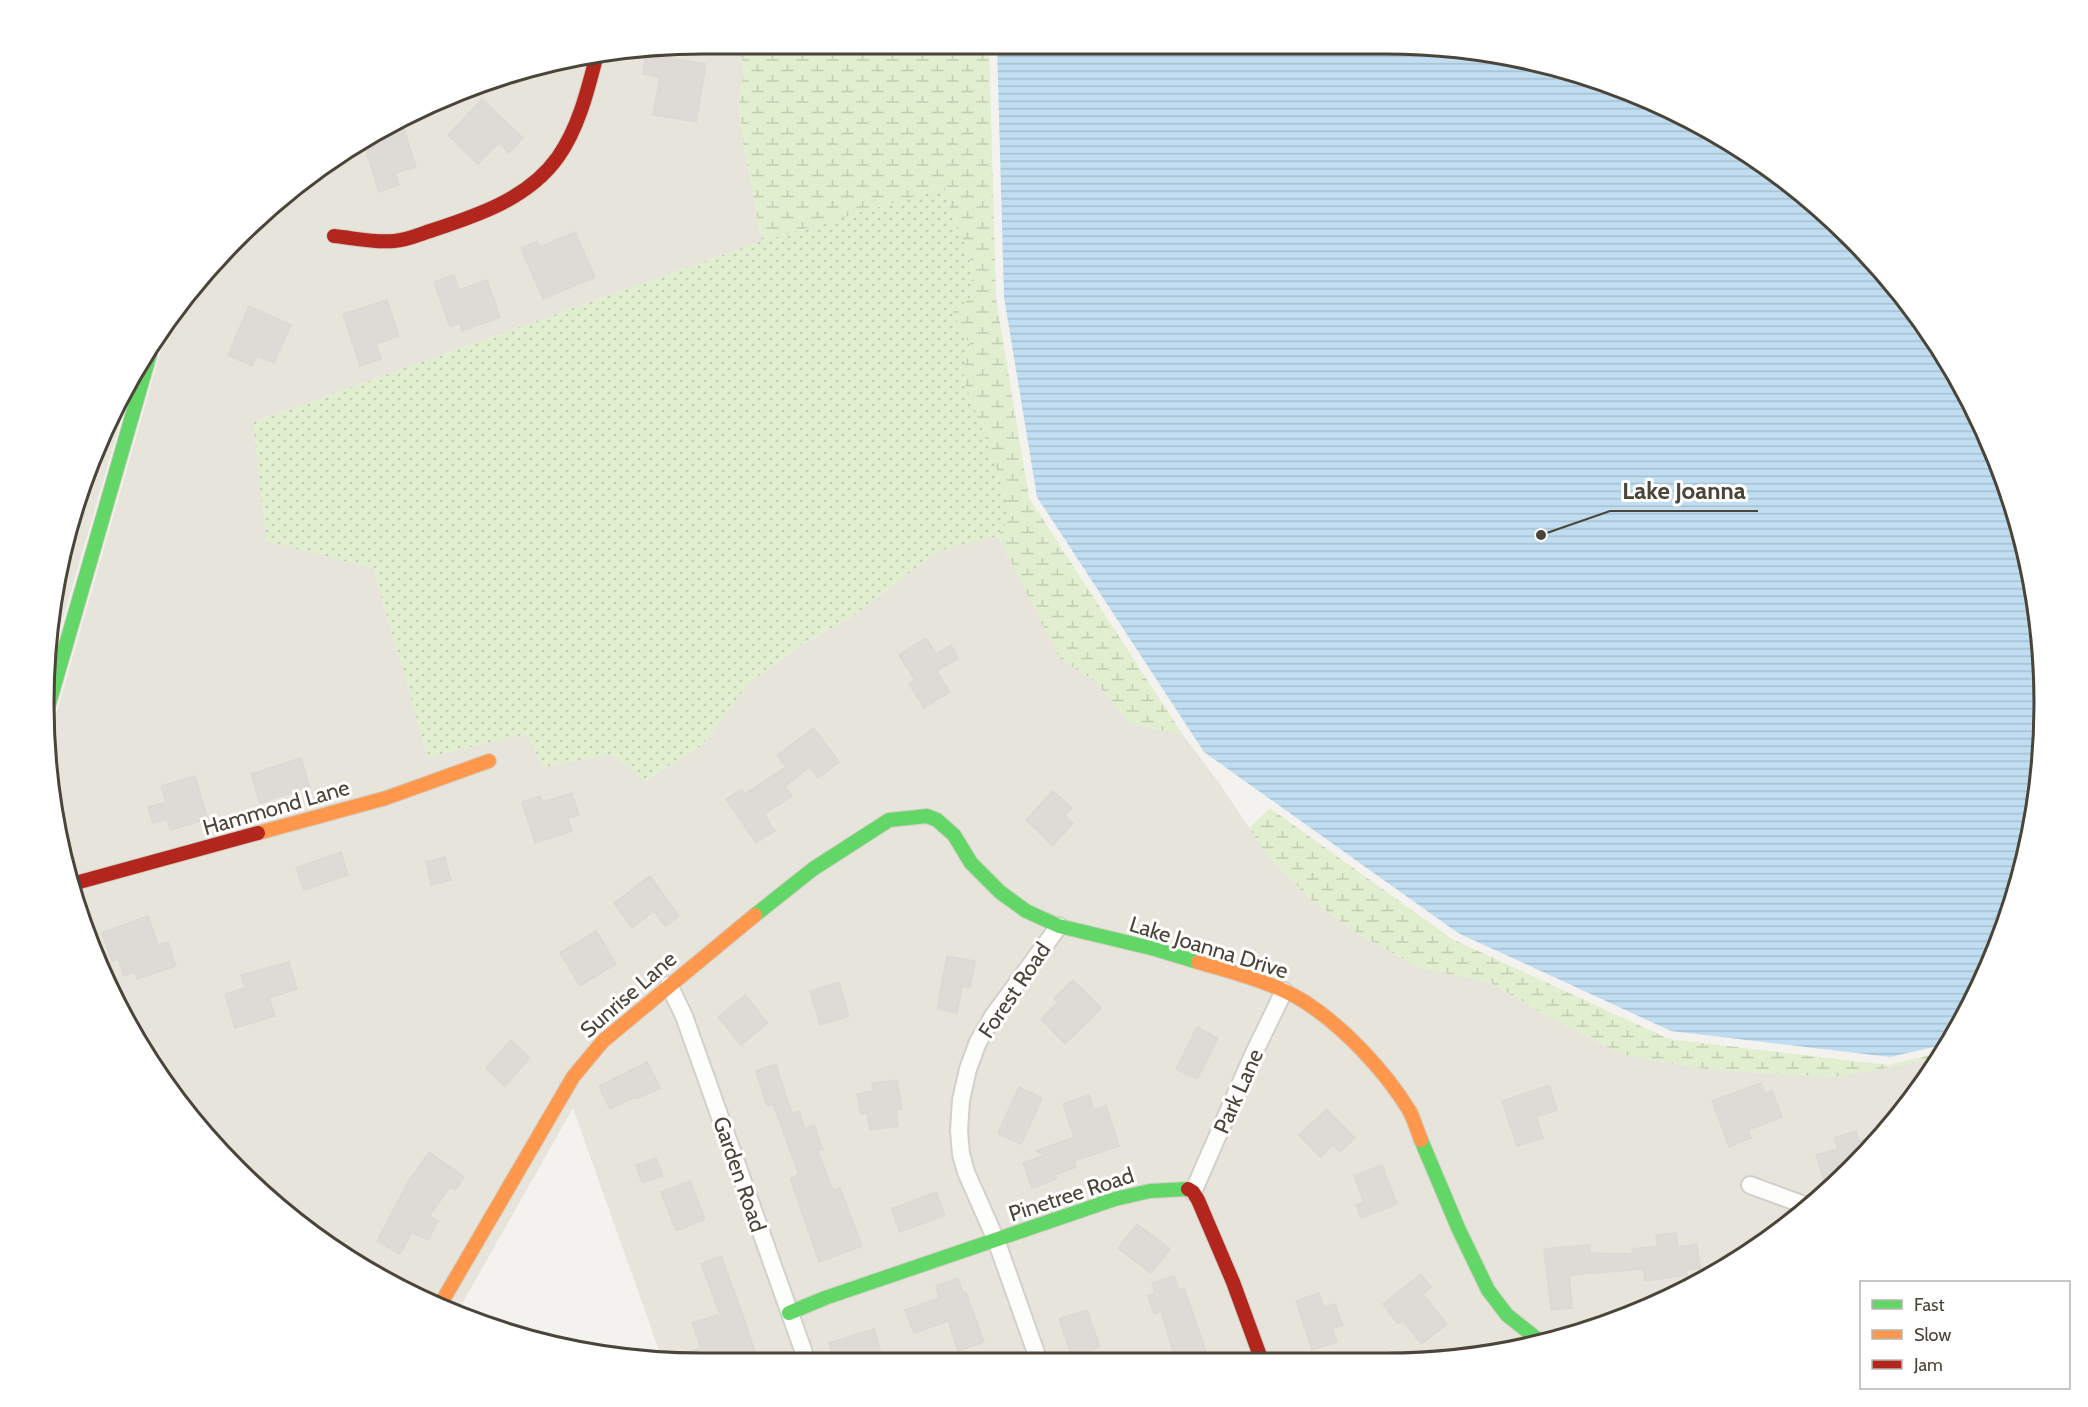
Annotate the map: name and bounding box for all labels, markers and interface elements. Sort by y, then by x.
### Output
callout: Lake Joanna [1610,469,1758,511]
text: Lake Joanna [1622,476,1746,505]
street label: Hammond Lane [200,774,353,841]
street label: Lake Joanna Drive [1126,911,1292,984]
street label: Forest Road [973,937,1056,1043]
street label: Sunrise Lane [575,945,682,1043]
street label: Park Lane [1208,1045,1269,1138]
street label: Garden Road [707,1113,772,1236]
street label: Pinetree Road [1005,1162,1137,1227]
legend [1860,1281,2070,1389]
text: Fast [1914,1294,1945,1316]
text: Slow [1914,1324,1951,1346]
text: Jam [1913,1354,1943,1376]

